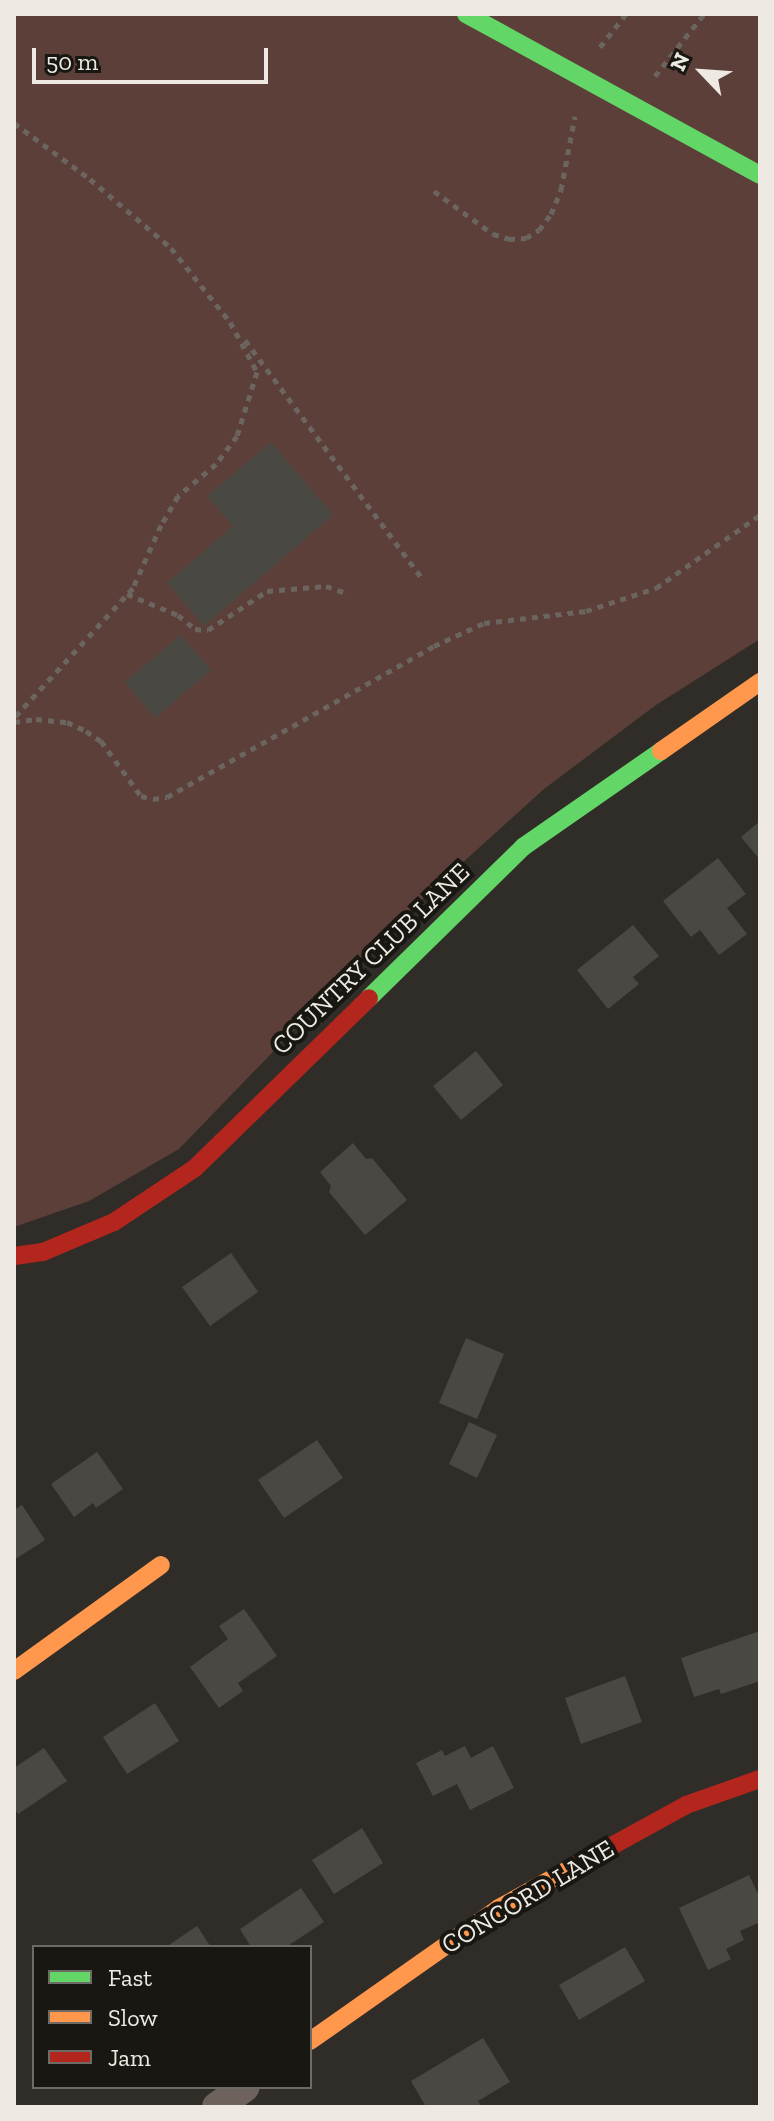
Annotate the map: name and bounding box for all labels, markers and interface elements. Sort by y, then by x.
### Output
scale bar [36,32,272,82]
north arrow [662,32,742,112]
text: 50 m [46,47,98,76]
text: N [664,48,696,75]
street label: COUNTRY CLUB LANE [266,856,476,1062]
street label: CONCORD LANE [436,1833,620,1961]
legend [32,1945,312,2089]
text: Fast [108,1963,152,1992]
text: Slow [108,2003,158,2032]
text: Jam [108,2043,151,2072]

